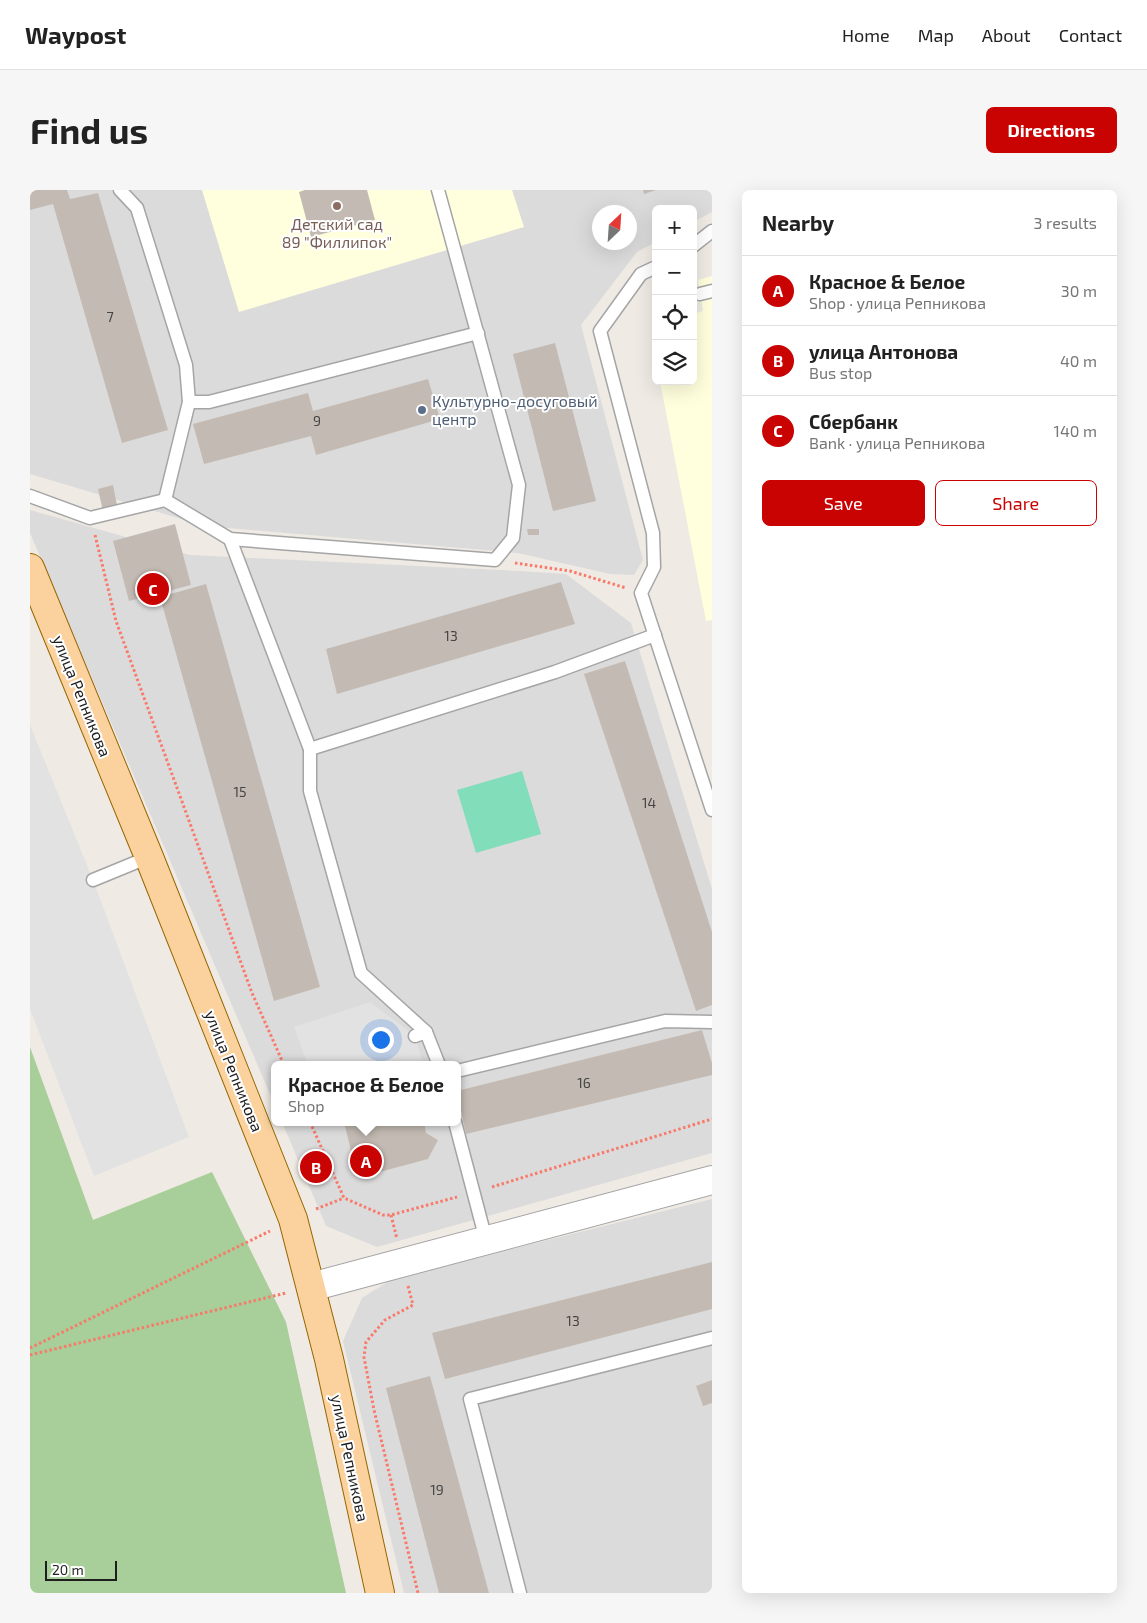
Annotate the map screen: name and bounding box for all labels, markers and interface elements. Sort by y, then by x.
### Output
text: Waypost [25,20,126,49]
text: Home [842,24,890,46]
text: Map [918,24,954,46]
text: About [982,24,1031,46]
text: Contact [1059,24,1122,46]
button: Directions [986,107,1117,153]
text: Find us [30,109,148,151]
marker: Детский сад 89 "Филлипок" [331,200,343,212]
north arrow [592,205,637,250]
map controls [652,205,697,385]
button: + [652,205,697,250]
text: Nearby [762,210,834,235]
text: 3 results [1034,213,1097,232]
place label: Детский сад 89 "Филлипок" [282,214,392,251]
button: − [652,250,697,295]
text: Красное & Белое [809,270,965,293]
text: A [773,281,783,300]
text: 30 m [1061,281,1097,300]
text: Shop · улица Репникова [809,293,986,312]
button: locate [652,295,697,340]
house number: 7 [106,308,114,325]
button: layers [652,340,697,385]
text: улица Антонова [809,340,958,363]
text: B [773,351,783,370]
text: 40 m [1060,351,1097,370]
text: Bus stop [809,363,872,382]
place label: Культурно-досуговый центр [432,391,598,428]
marker: Культурно-досуговый центр [416,404,428,416]
text: Сбербанк [809,410,898,433]
house number: 9 [313,412,321,429]
text: C [773,421,783,440]
text: 140 m [1054,421,1097,440]
text: Bank · улица Репникова [809,433,985,452]
button: Save [762,480,925,526]
button: Share [935,480,1097,526]
pin: C [137,570,169,608]
house number: 13 [444,627,458,644]
street label: улица Репникова [48,632,116,760]
house number: 15 [233,783,247,800]
house number: 14 [642,794,656,811]
street label: улица Репникова [200,1007,268,1135]
your location [368,1027,394,1053]
popup [271,1061,461,1126]
text: Красное & Белое [288,1073,444,1096]
house number: 16 [577,1074,591,1091]
text: Shop [288,1096,325,1115]
pin: A [350,1142,382,1180]
pin: B [300,1148,332,1186]
house number: 13 [566,1312,580,1329]
street label: улица Репникова [327,1393,373,1523]
house number: 19 [430,1481,444,1498]
scale bar [45,1558,118,1581]
text: 20 m [52,1561,84,1578]

